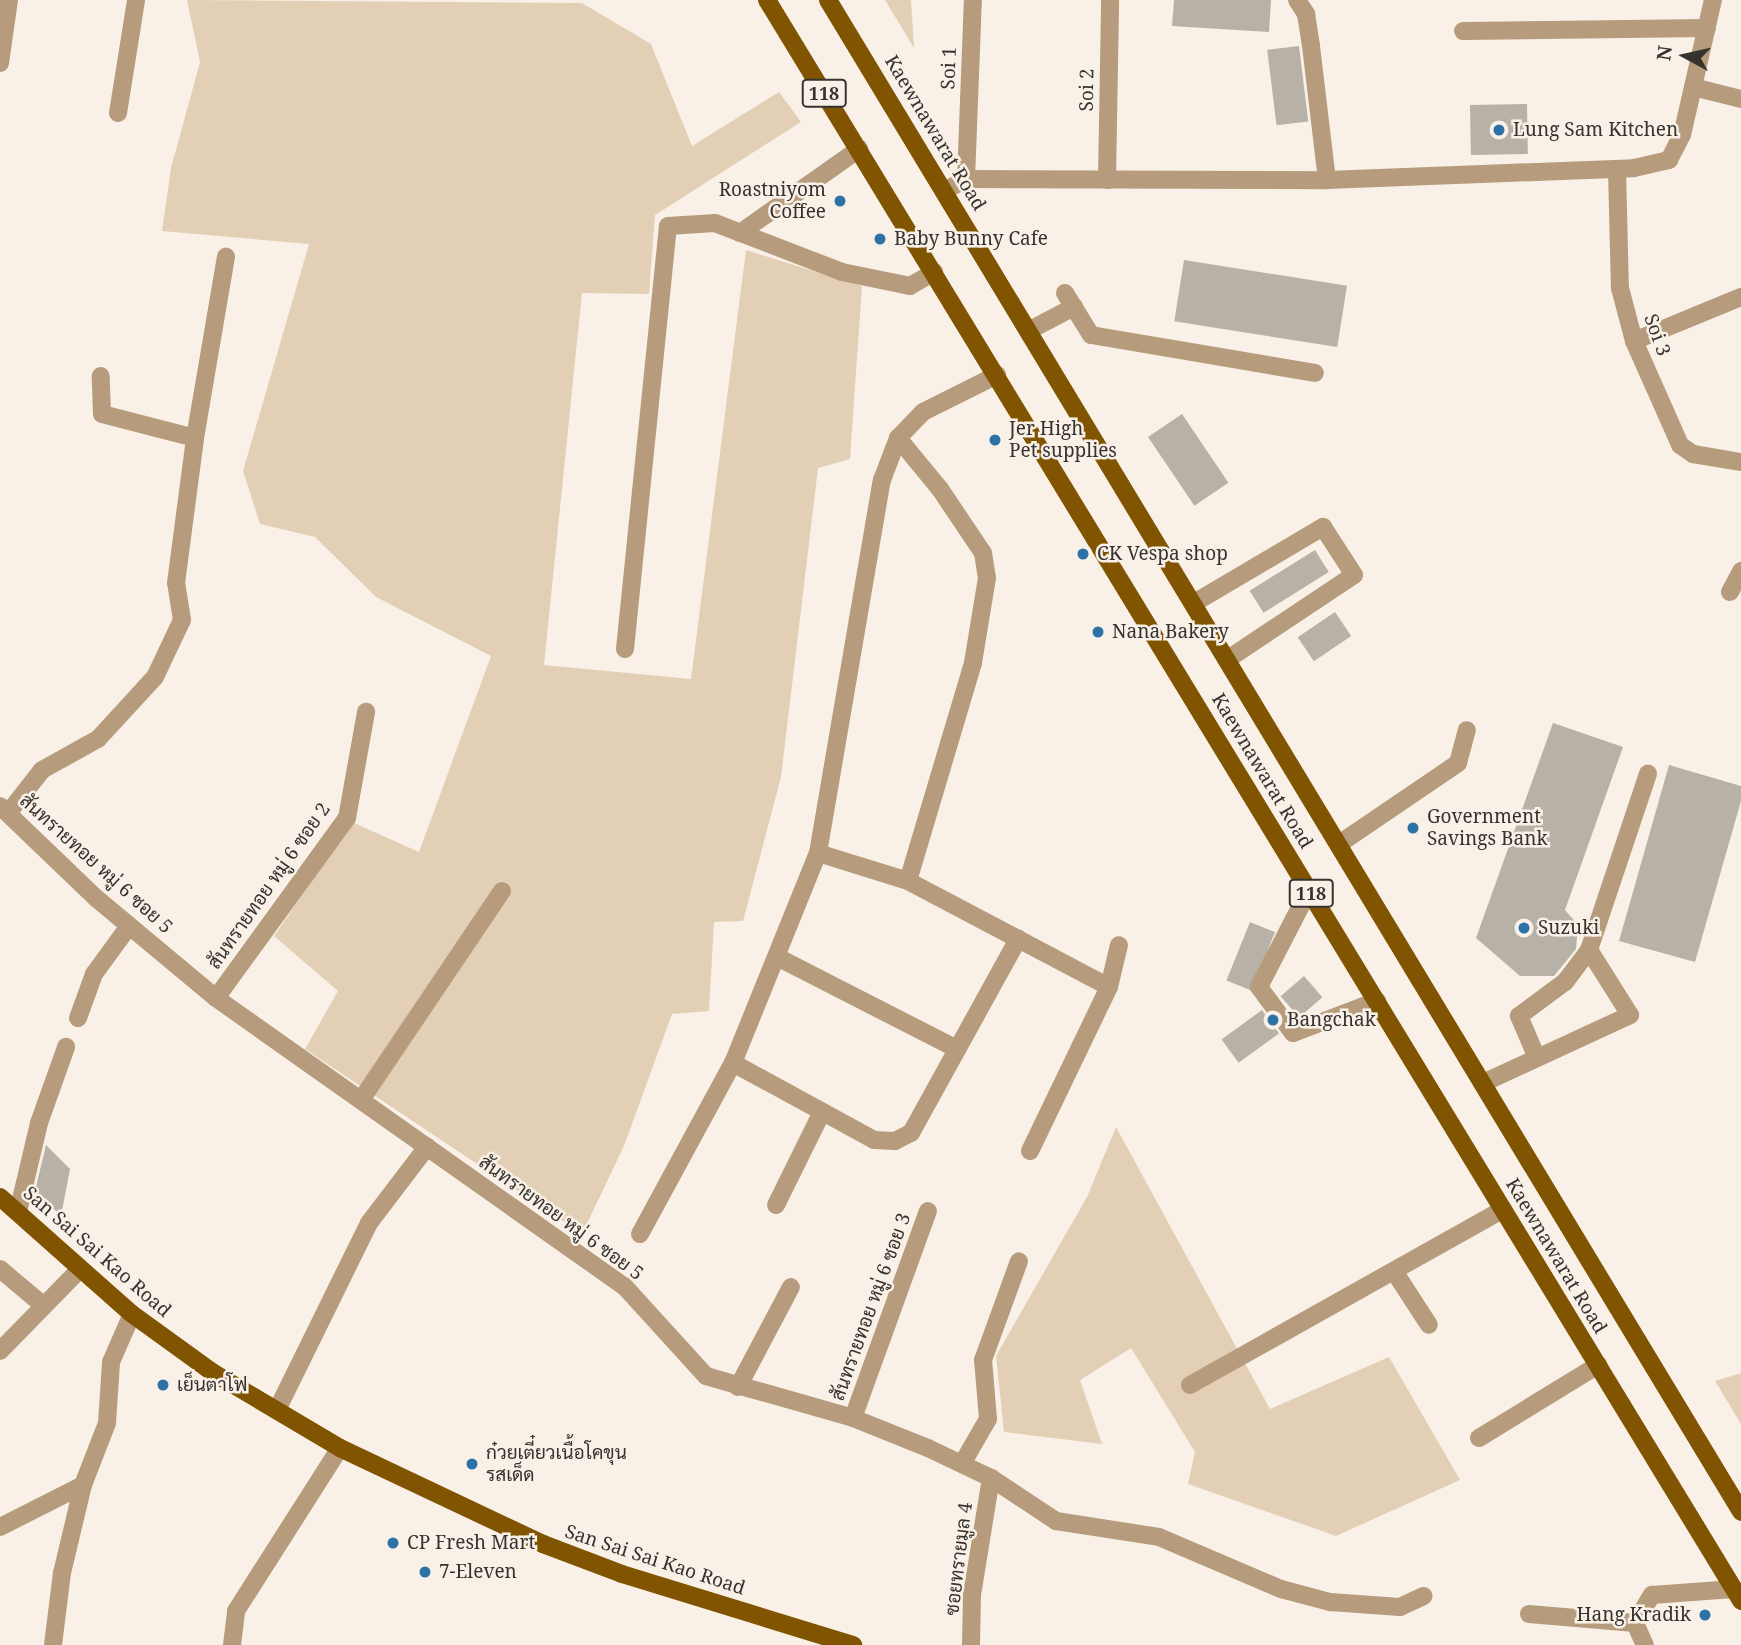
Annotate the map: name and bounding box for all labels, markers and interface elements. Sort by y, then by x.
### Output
north arrow [1650,21,1720,91]
text: N [1650,44,1678,62]
street label: Soi 1 [937,46,961,90]
street label: Kaewnawarat Road [880,51,990,215]
street label: Soi 2 [1075,68,1099,112]
road number: 118 [801,78,847,108]
place label: Lung Sam Kitchen [1513,119,1678,141]
marker: Lung Sam Kitchen [1491,122,1507,138]
place label: Roastniyom Coffee [719,179,826,223]
marker: Roastniyom Coffee [832,193,848,209]
place label: Baby Bunny Cafe [894,228,1048,250]
marker: Baby Bunny Cafe [872,231,888,247]
street label: Soi 3 [1639,311,1675,359]
place label: Jer High Pet supplies [1009,418,1117,462]
marker: Jer High Pet supplies [987,432,1003,448]
place label: CK Vespa shop [1097,543,1228,565]
marker: CK Vespa shop [1075,546,1091,562]
place label: Nana Bakery [1112,621,1229,643]
marker: Nana Bakery [1090,624,1106,640]
street label: Kaewnawarat Road [1207,689,1317,853]
street label: สันทรายทอย หมู่ 6 ซอย 5 [15,789,177,939]
street label: สันทรายทอย หมู่ 6 ซอย 2 [203,798,335,974]
place label: Government Savings Bank [1427,806,1548,850]
marker: Government Savings Bank [1405,820,1421,836]
road number: 118 [1288,878,1334,908]
place label: Suzuki [1538,917,1599,939]
marker: Suzuki [1516,920,1532,936]
place label: Bangchak [1287,1009,1376,1031]
marker: Bangchak [1265,1012,1281,1028]
street label: สันทรายทอย หมู่ 6 ซอย 5 [474,1151,648,1285]
street label: Kaewnawarat Road [1501,1174,1611,1338]
street label: San Sai Sai Kao Road [19,1182,175,1322]
street label: สันทรายทอย หมู่ 6 ซอย 3 [826,1210,916,1404]
place label: เย็นตาโฟ [177,1374,247,1396]
marker: เย็นตาโฟ [155,1377,171,1393]
place label: ก๋วยเตี๋ยวเนื้อโคขุน รสเด็ด [486,1442,627,1486]
marker: ก๋วยเตี๋ยวเนื้อโคขุน รสเด็ด [464,1456,480,1472]
street label: ซอยทรายมูล 4 [941,1501,977,1617]
street label: San Sai Sai Kao Road [562,1520,748,1600]
place label: CP Fresh Mart [407,1532,535,1554]
marker: CP Fresh Mart [385,1535,401,1551]
place label: 7-Eleven [439,1561,517,1583]
marker: 7-Eleven [417,1564,433,1580]
place label: Hang Kradik [1576,1604,1691,1626]
marker: Hang Kradik [1697,1607,1713,1623]

